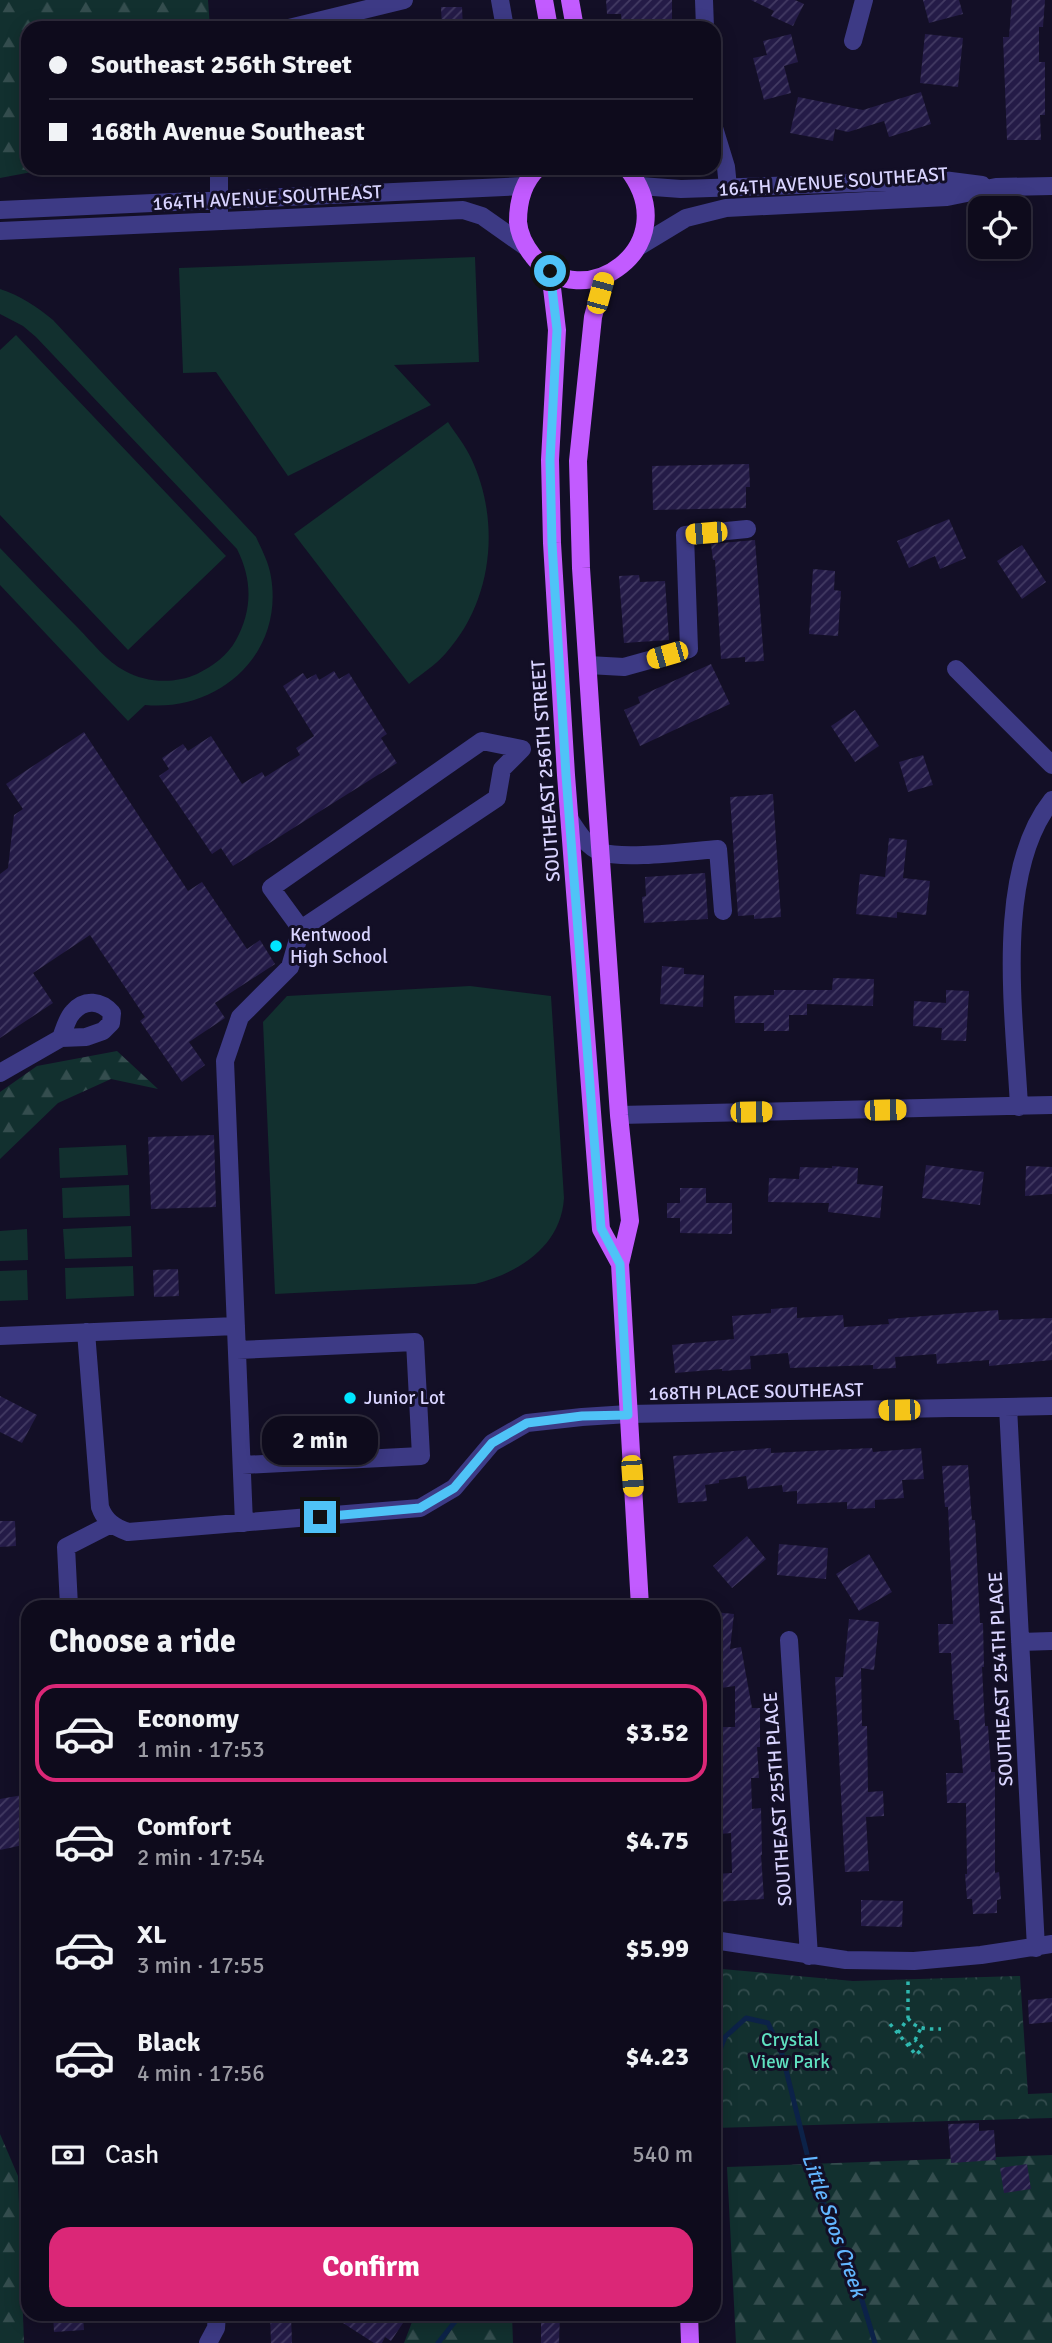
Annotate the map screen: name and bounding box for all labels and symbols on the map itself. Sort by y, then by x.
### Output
street label: 164TH AVENUE SOUTHEAST [718,162,949,202]
street label: 164TH AVENUE SOUTHEAST [152,180,383,216]
route start [534,255,566,287]
car [585,270,616,316]
car [685,521,728,545]
car [644,639,691,671]
street label: SOUTHEAST 256TH STREET [526,658,566,883]
place label: Kentwood High School [290,923,388,969]
marker: Kentwood High School [268,938,284,954]
car [864,1099,907,1121]
car [730,1101,773,1123]
street label: 168TH PLACE SOUTHEAST [648,1378,864,1406]
place label: Junior Lot [364,1386,446,1410]
marker: Junior Lot [342,1390,358,1406]
car [878,1399,921,1421]
callout: 2 min [262,1416,378,1464]
car [621,1454,644,1498]
route end [304,1501,336,1533]
street label: SOUTHEAST 254TH PLACE [983,1571,1019,1787]
street label: SOUTHEAST 255TH PLACE [759,1691,797,1907]
park label: Crystal View Park [750,2028,830,2074]
water label: Little Soos Creek [796,2150,873,2303]

